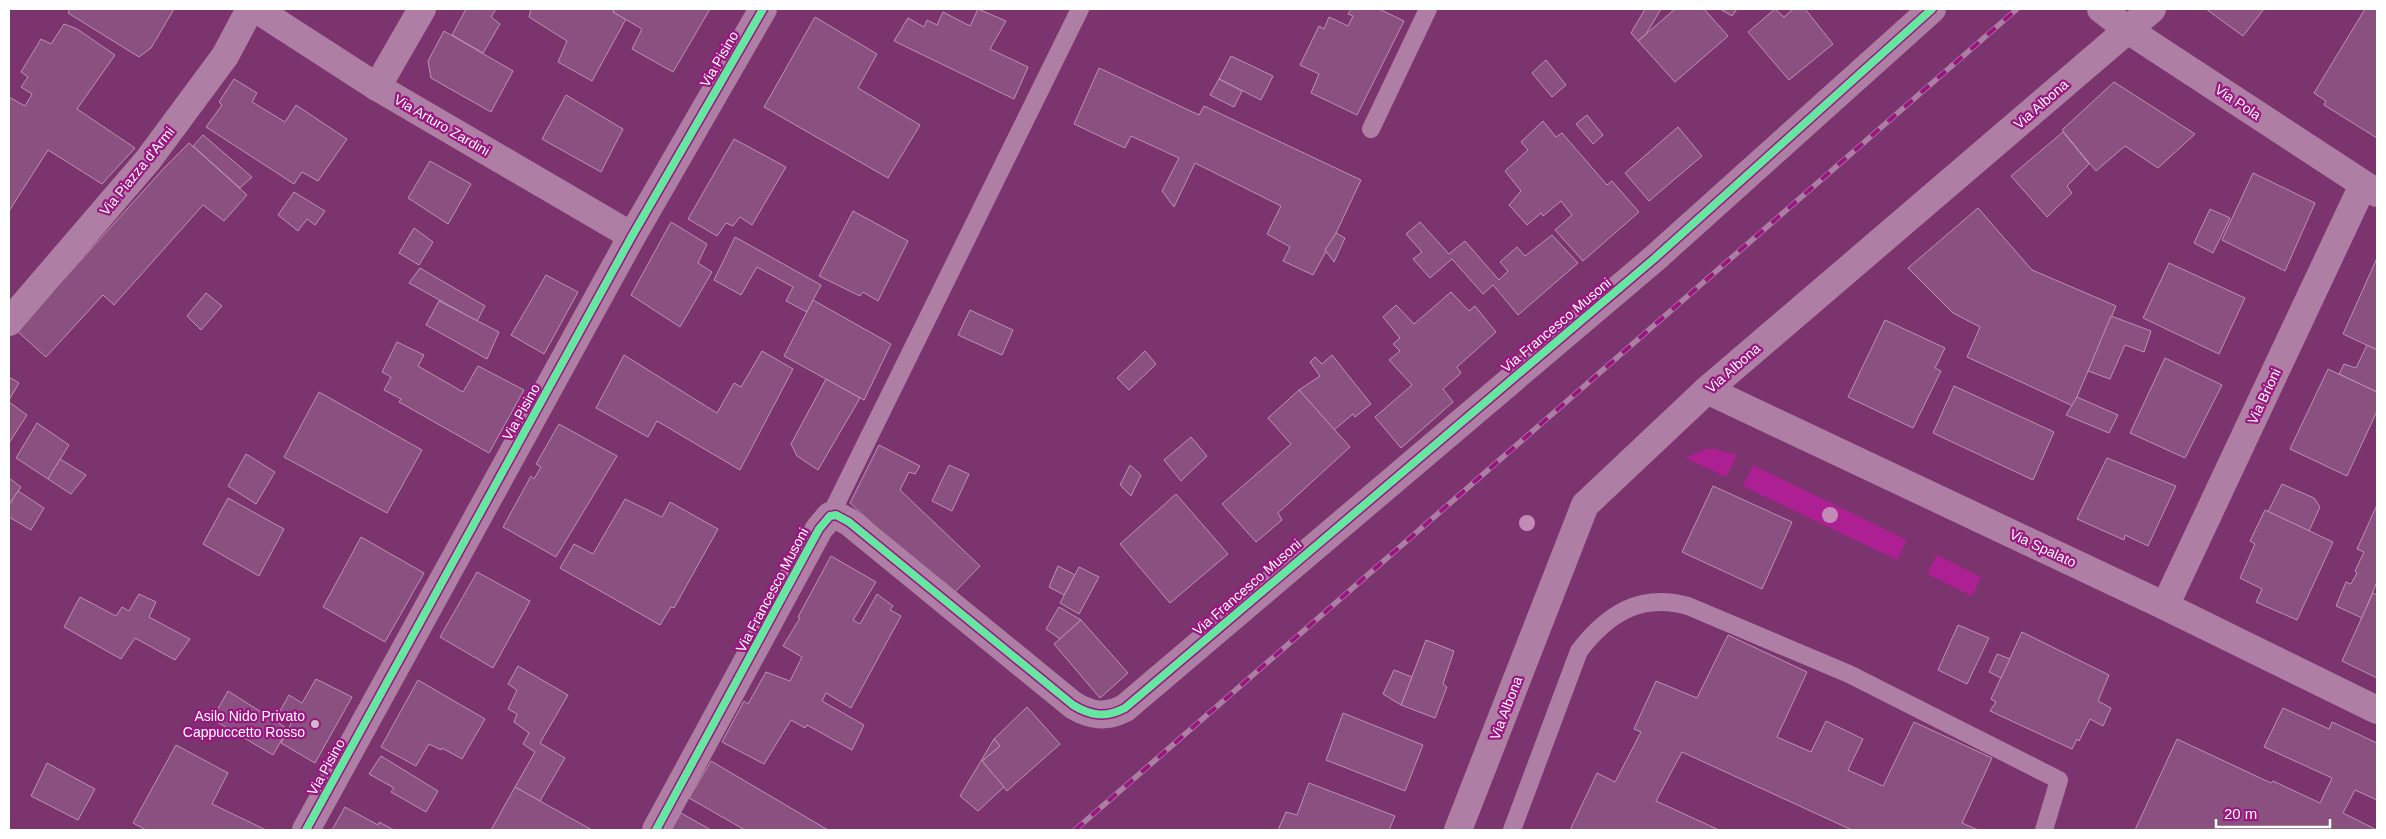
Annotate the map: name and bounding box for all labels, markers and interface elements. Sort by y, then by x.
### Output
street label: Via Pisino [697,28,742,90]
street label: Via Albona [2011,76,2072,132]
street label: Via Pola [2212,81,2264,123]
street label: Via Arturo Zardini [391,91,493,159]
street label: Via Piazza d'Armi [96,124,178,218]
street label: Via Francesco Musoni [1498,274,1614,376]
street label: Via Albona [1703,340,1764,396]
street label: Via Brioni [2244,366,2284,426]
street label: Via Pisino [499,381,543,443]
street label: Via Francesco Musoni [732,525,812,655]
street label: Via Spalato [2007,526,2079,570]
street label: Via Francesco Musoni [1190,536,1304,638]
street label: Via Albona [1487,674,1525,742]
place label: Asilo Nido Privato Cappuccetto Rosso [183,708,305,740]
marker: Asilo Nido Privato Cappuccetto Rosso [309,718,321,730]
street label: Via Pisino [304,736,348,798]
scale bar [2216,796,2330,828]
text: 20 m [2224,805,2257,822]

